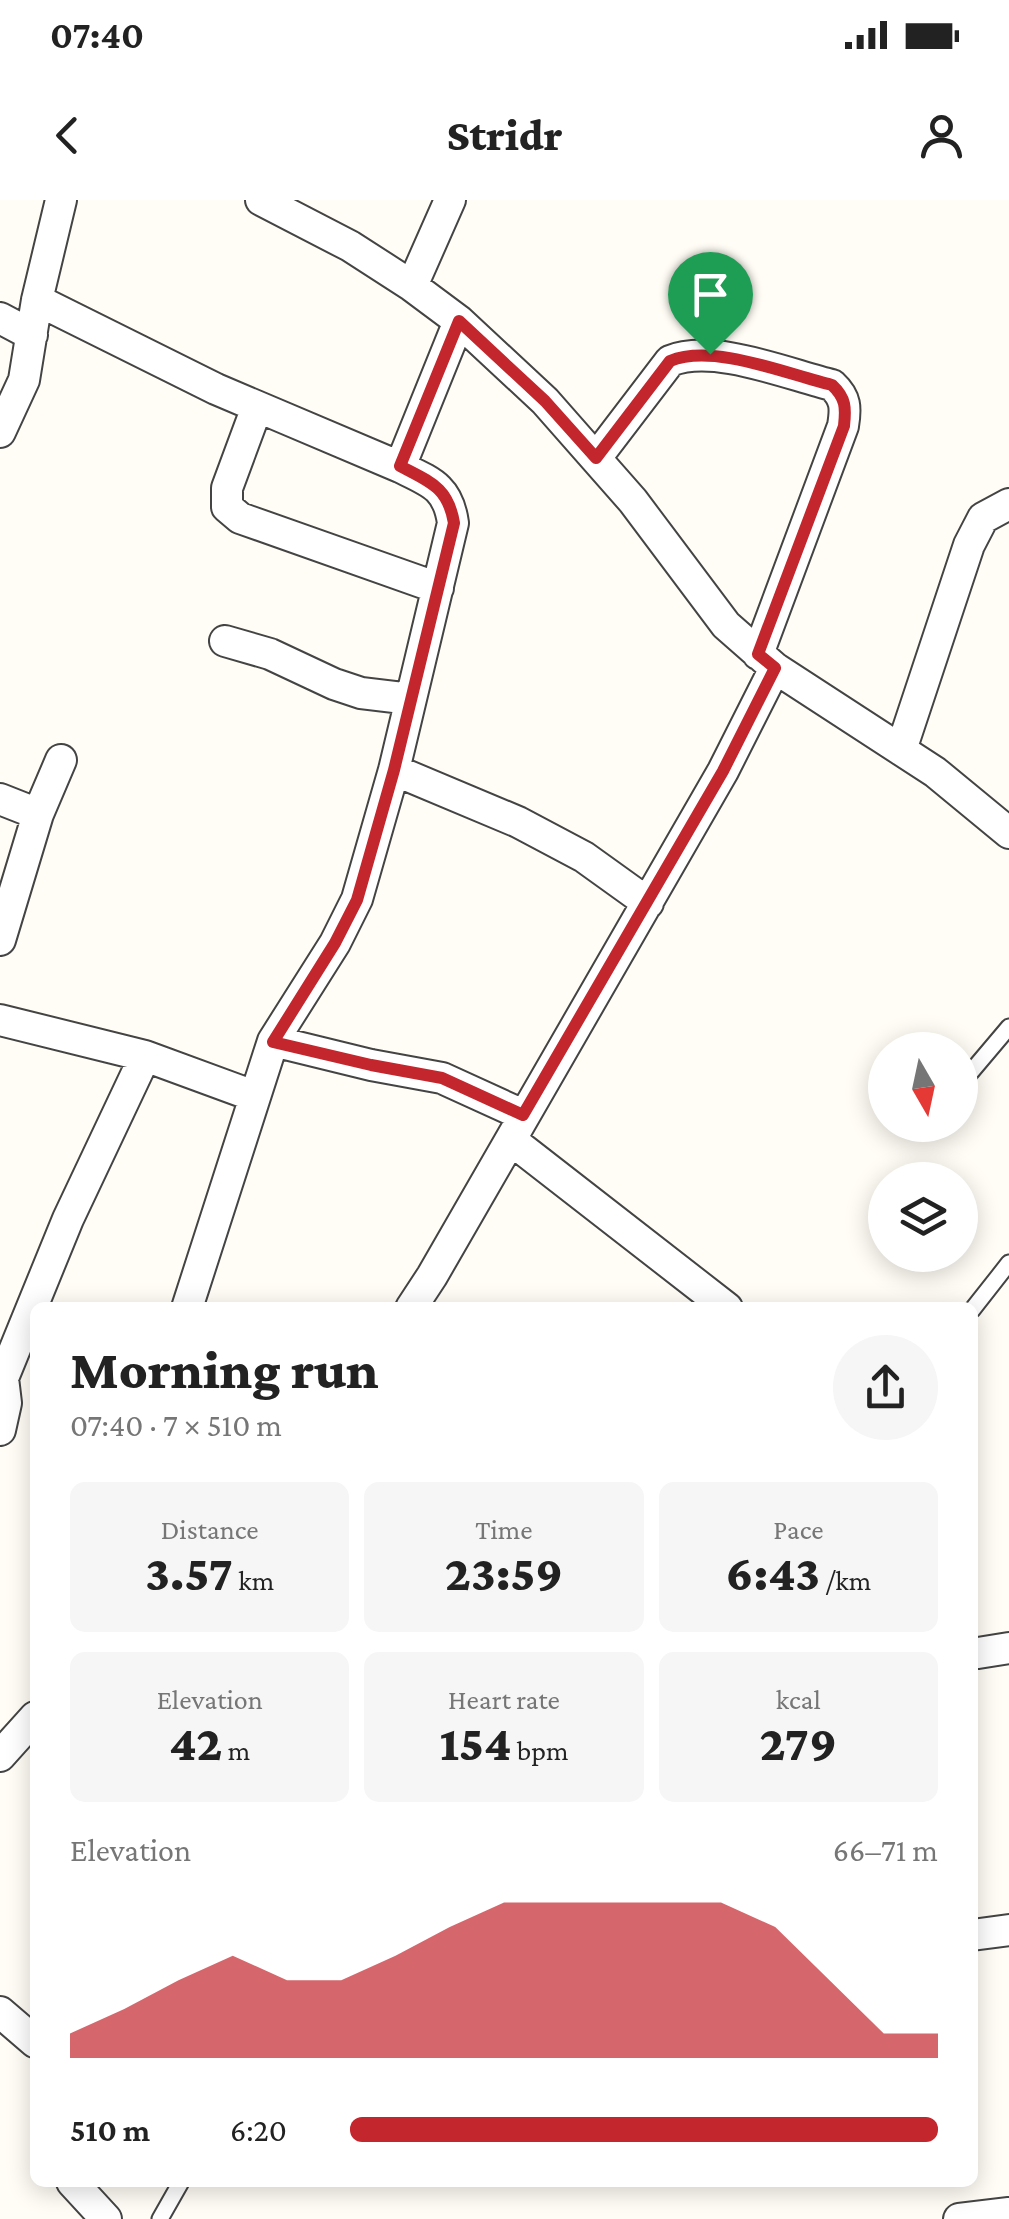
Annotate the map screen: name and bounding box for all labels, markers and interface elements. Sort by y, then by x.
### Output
text: 07:40 [50,14,144,56]
icon: back [40,108,95,163]
icon: person [914,108,969,163]
text: Stridr [446,110,563,160]
pin [668,252,753,355]
icon: arrive [683,267,738,322]
north arrow [868,1032,978,1142]
map controls [868,1032,978,1272]
button: layers [868,1162,978,1272]
button: share [833,1335,938,1440]
text: Morning run [70,1339,379,1400]
text: 07:40 · 7 × 510 m [70,1407,282,1443]
text: Distance [161,1514,259,1545]
text: Time [475,1514,533,1545]
text: Pace [773,1514,824,1545]
text: 3.57 [145,1545,233,1601]
text: 23:59 [445,1545,563,1601]
text: 6:43 [725,1545,820,1601]
text: km [233,1565,274,1596]
text: /km [820,1565,871,1596]
text: Elevation [157,1684,263,1715]
text: Heart rate [448,1684,560,1715]
text: kcal [776,1684,821,1715]
text: 42 [169,1715,222,1771]
text: 154 [440,1715,512,1771]
text: 279 [760,1715,837,1771]
text: m [222,1735,250,1766]
text: bpm [512,1735,568,1766]
text: Elevation [70,1832,191,1868]
text: 66–71 m [833,1832,938,1868]
text: 510 m [70,2112,150,2148]
text: 6:20 [230,2112,287,2148]

